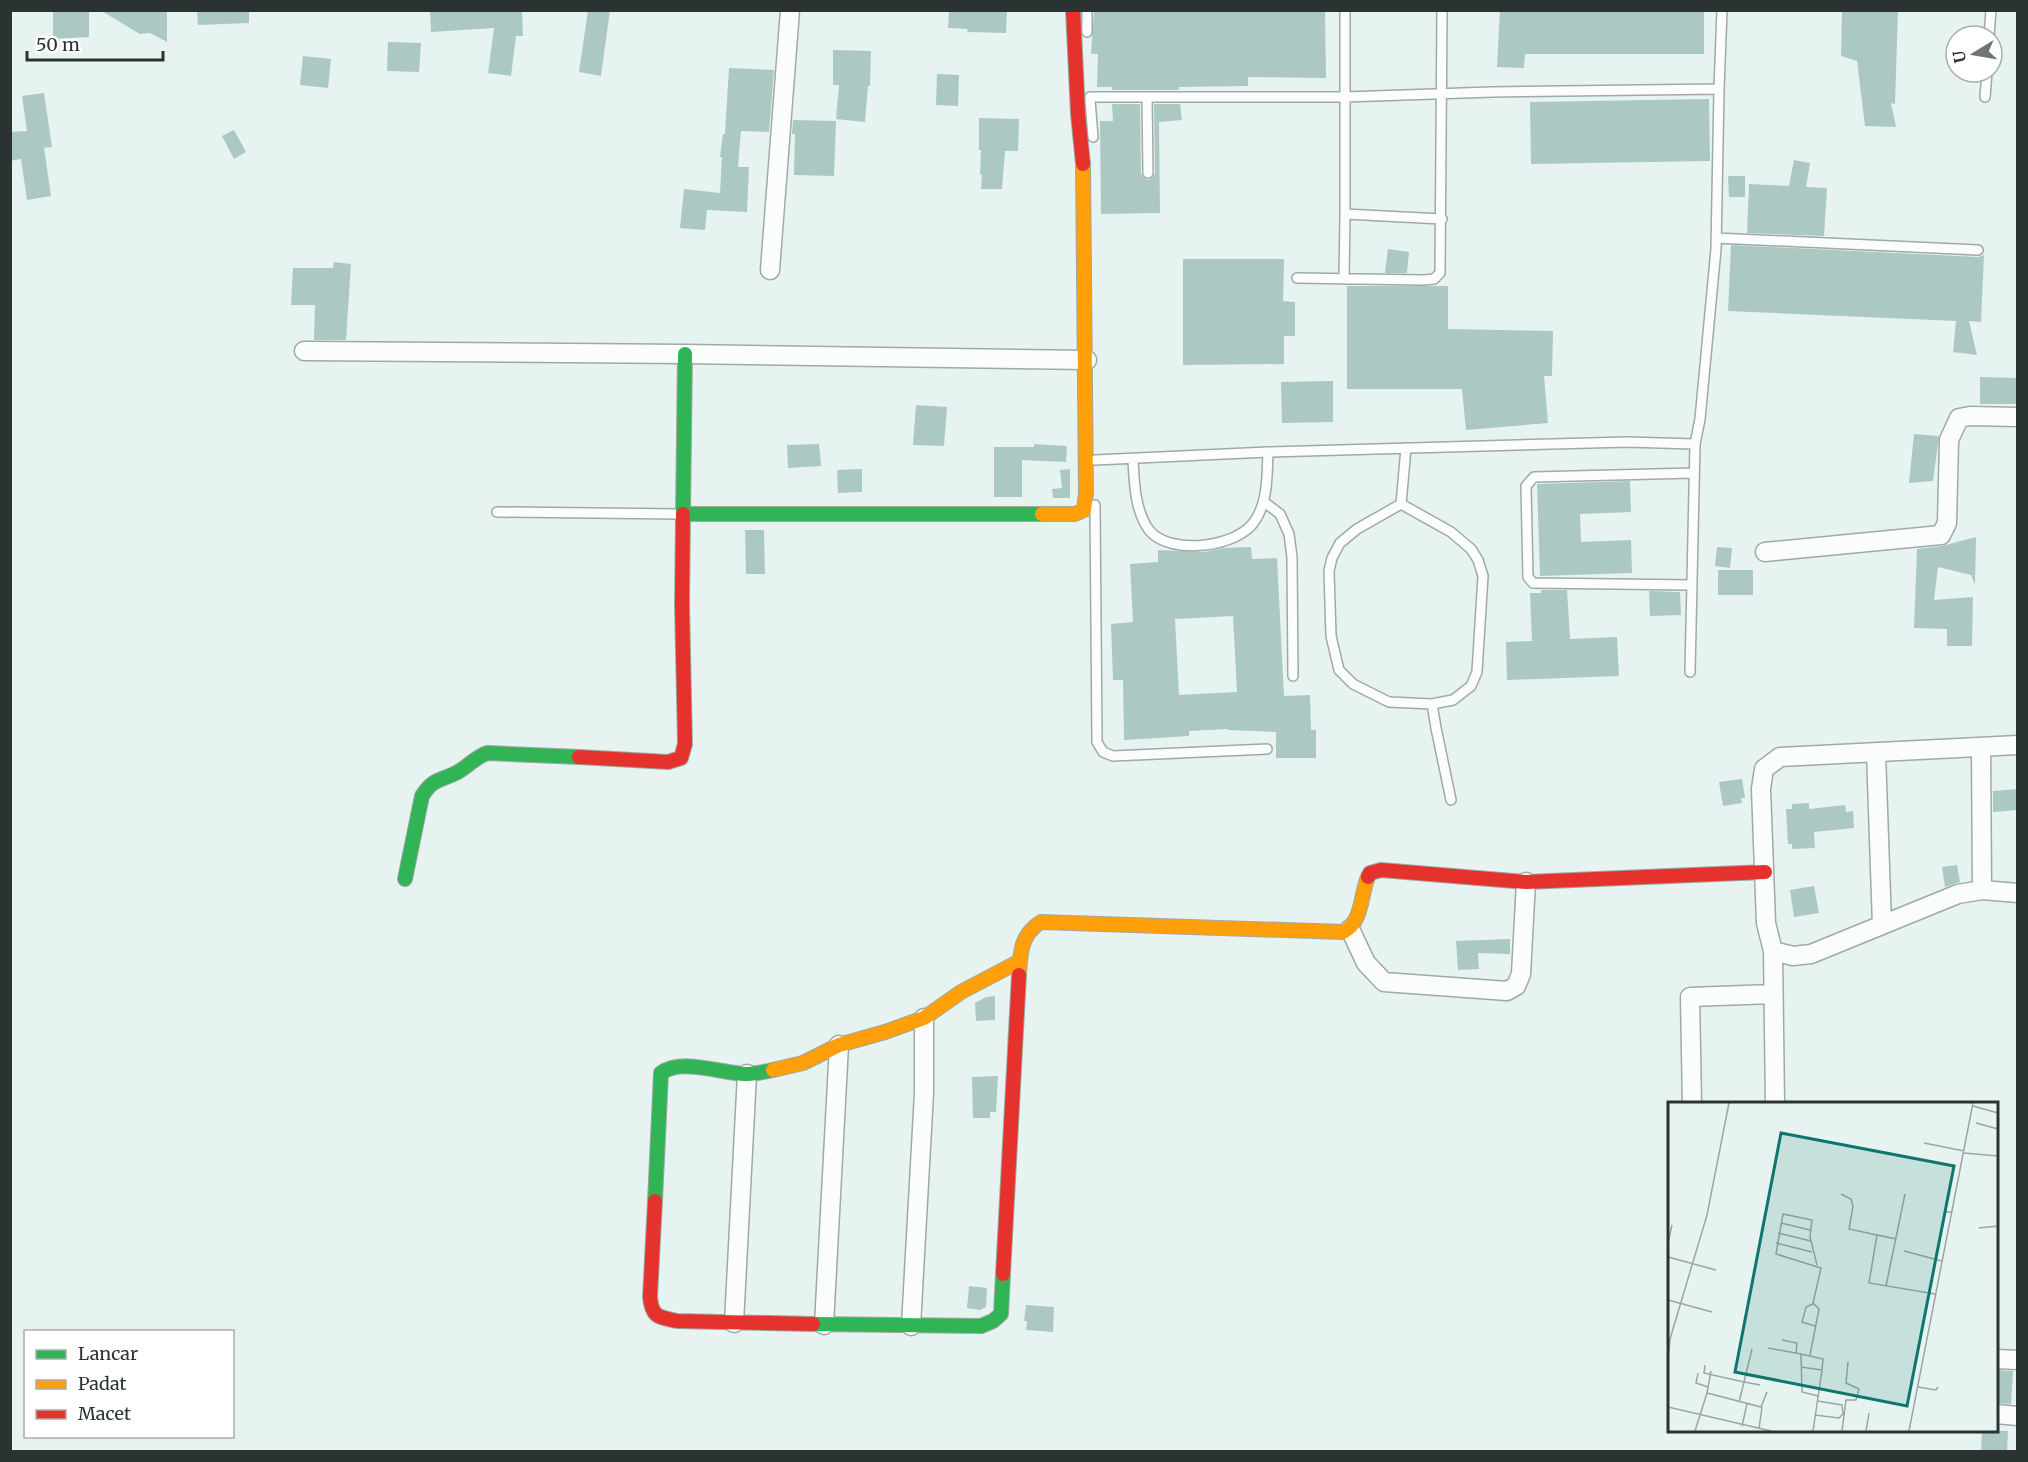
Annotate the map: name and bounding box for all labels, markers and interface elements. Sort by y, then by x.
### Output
scale bar [27,24,164,62]
north arrow [1944,24,2004,84]
text: 50 m [36,33,80,56]
text: U [1948,49,1970,65]
inset map [1668,1102,1998,1432]
legend [24,1330,234,1438]
text: Lancar [78,1342,138,1365]
text: Padat [78,1372,127,1395]
text: Macet [78,1402,131,1425]

